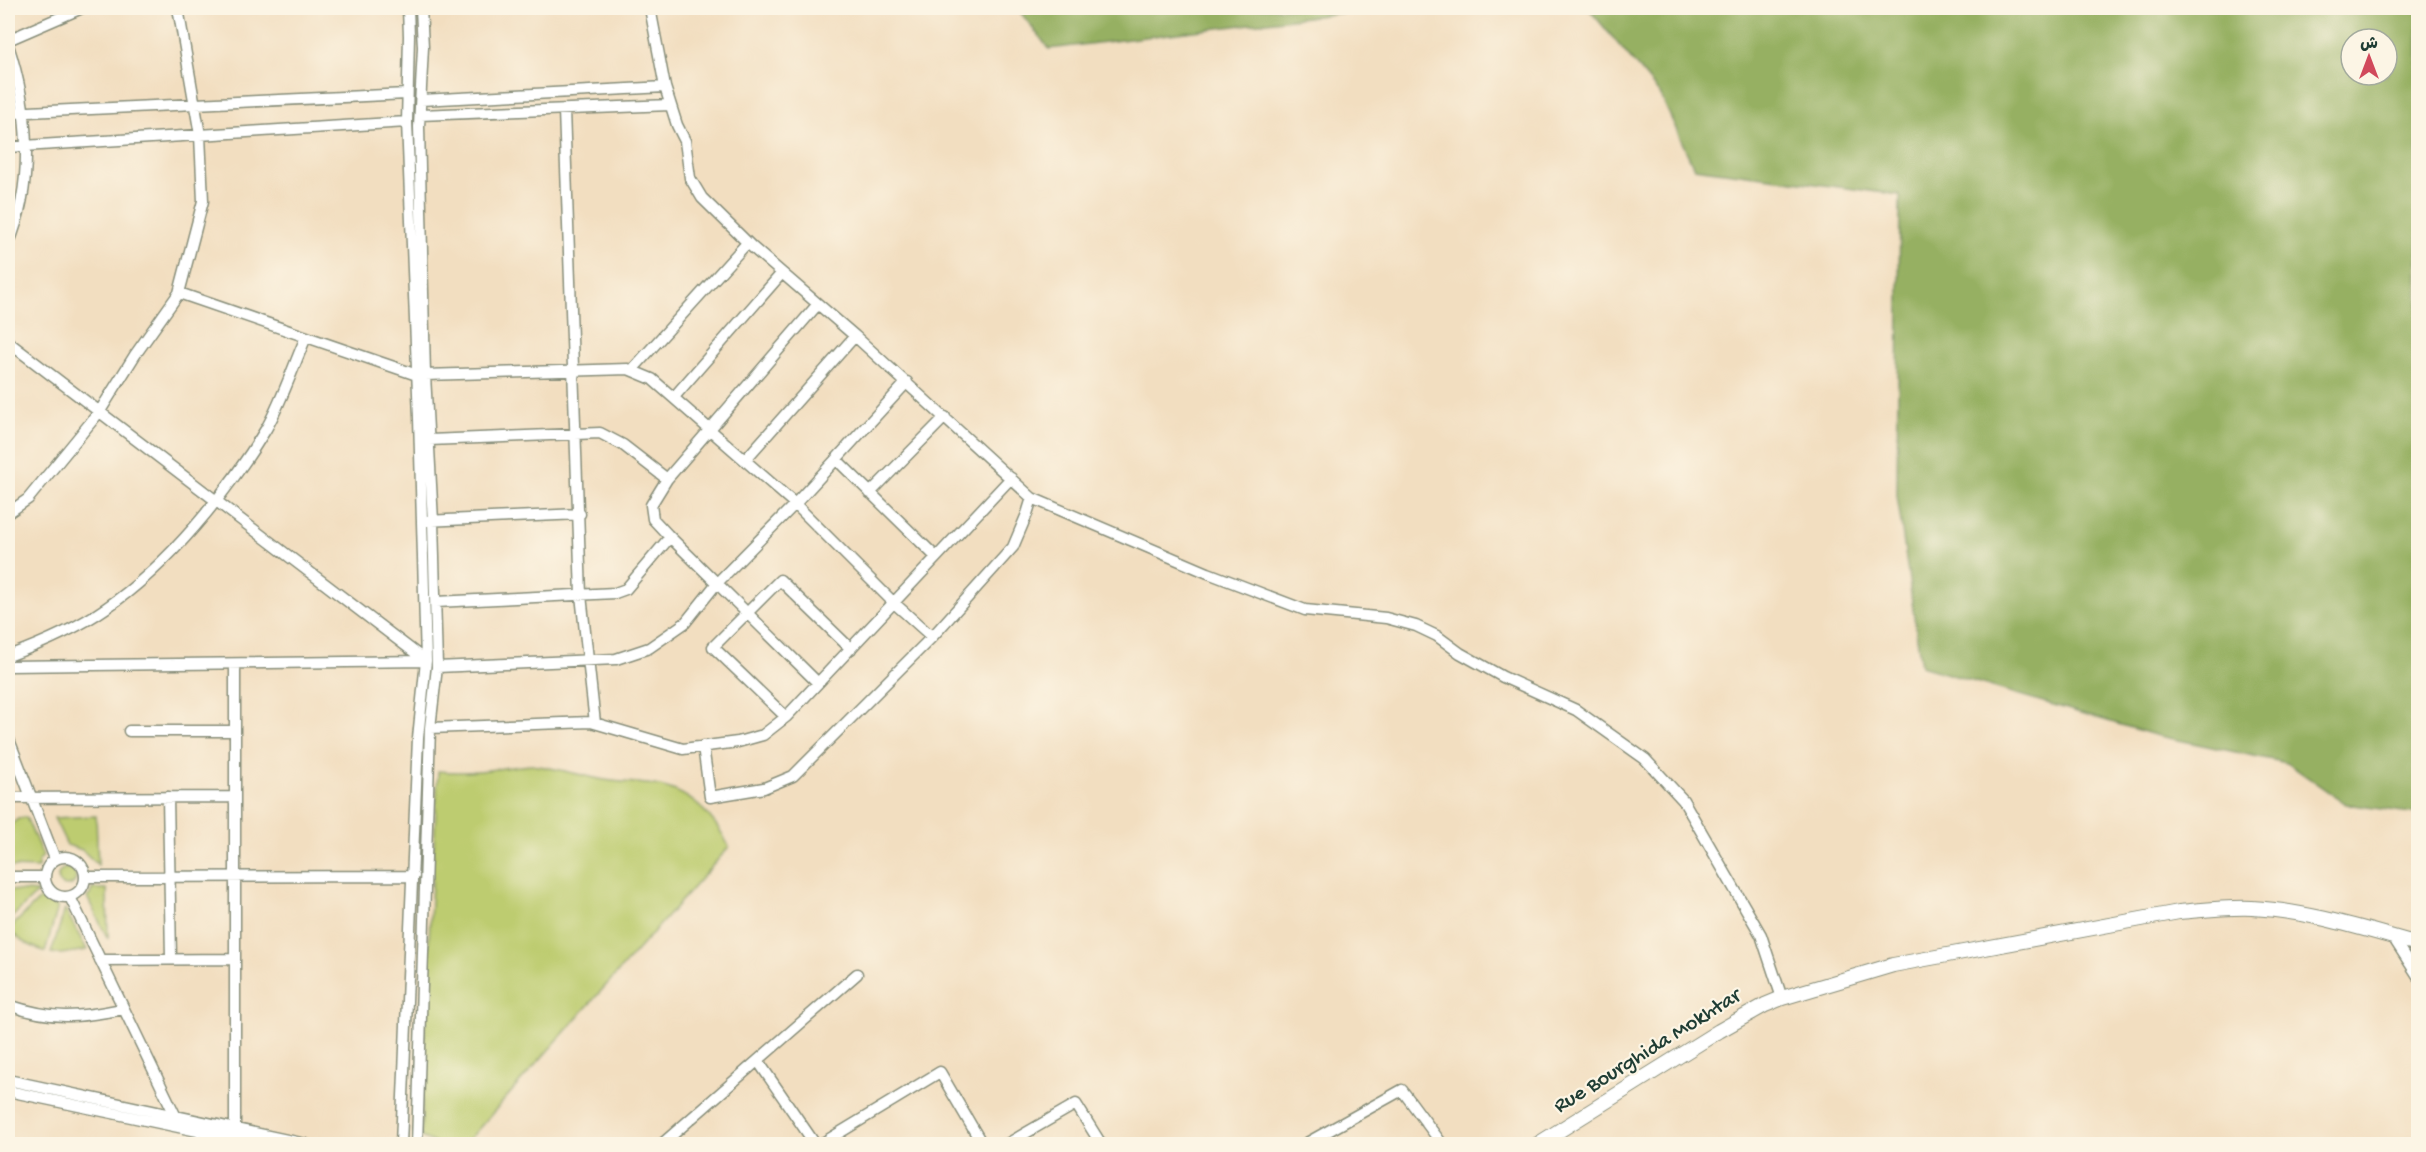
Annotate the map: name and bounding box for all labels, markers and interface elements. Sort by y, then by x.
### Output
north arrow [2339,27,2399,87]
text: ش [2360,36,2378,55]
street label: Rue Bourghida Mokhtar [1550,983,1748,1120]

